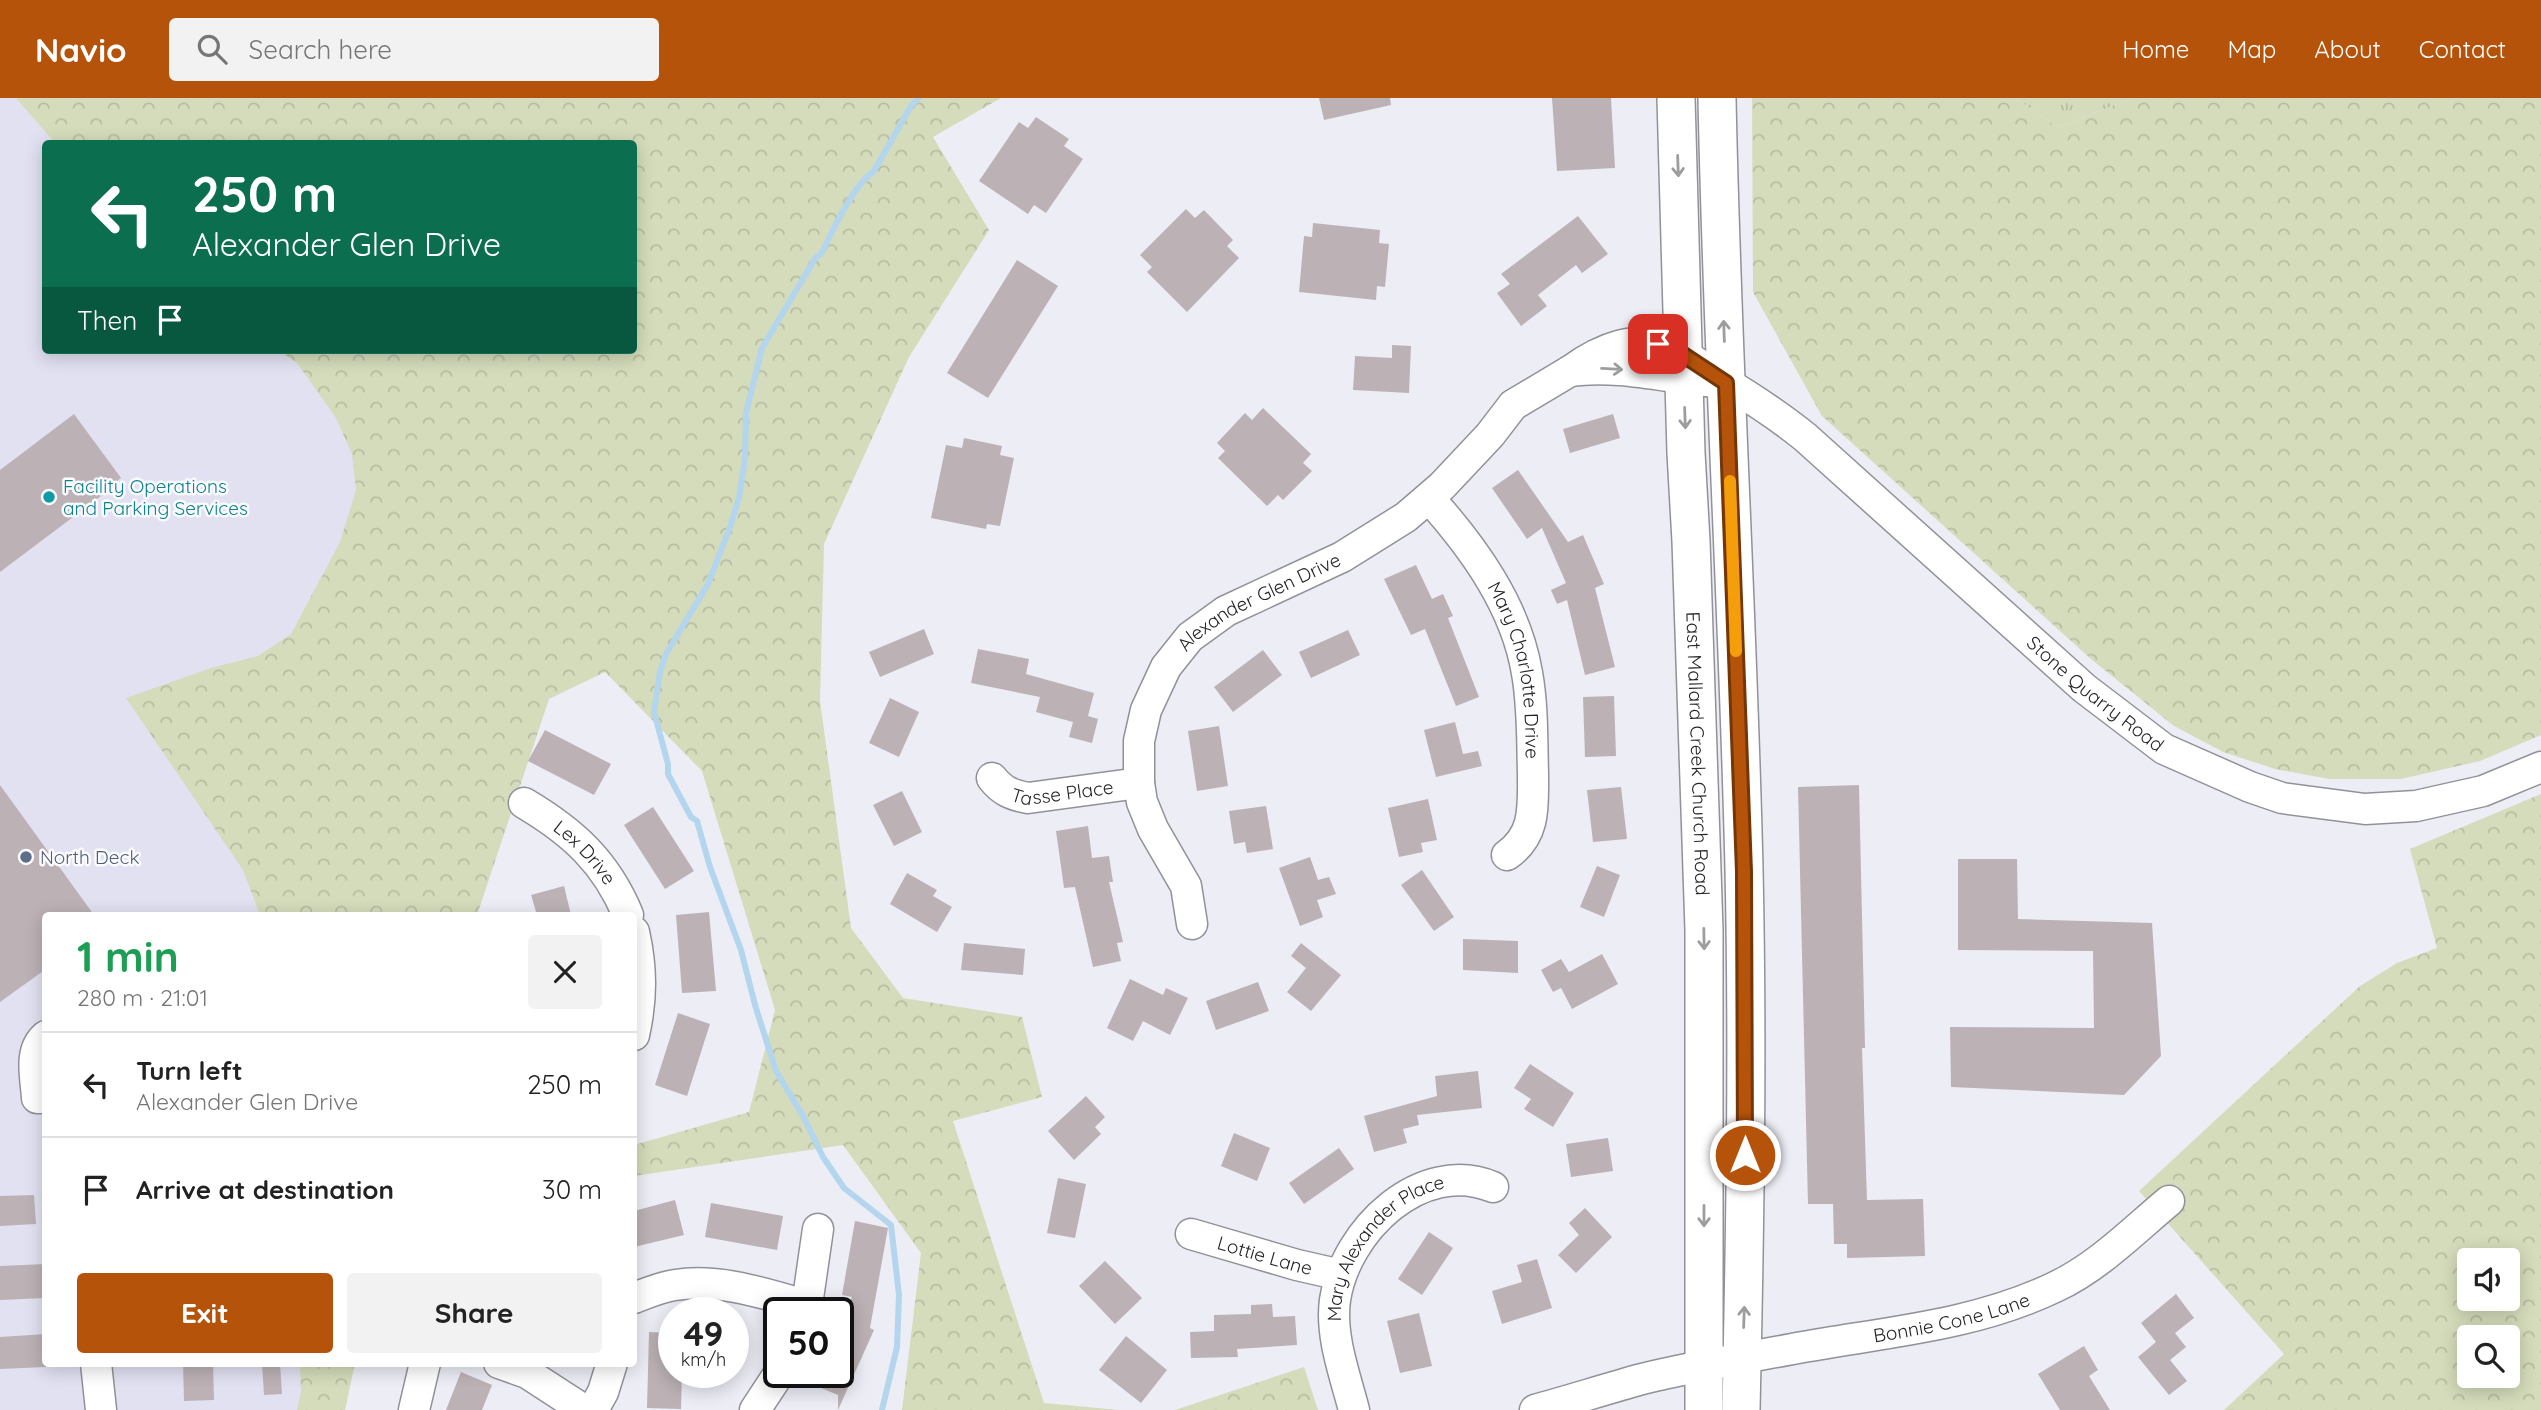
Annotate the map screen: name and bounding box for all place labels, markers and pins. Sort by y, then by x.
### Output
pin [1628,314,1688,374]
place label: Facility Operations and Parking Services [63,474,248,520]
marker: Facility Operations and Parking Services [41,489,57,505]
place label: North Deck [40,845,140,869]
marker: North Deck [18,849,34,865]

